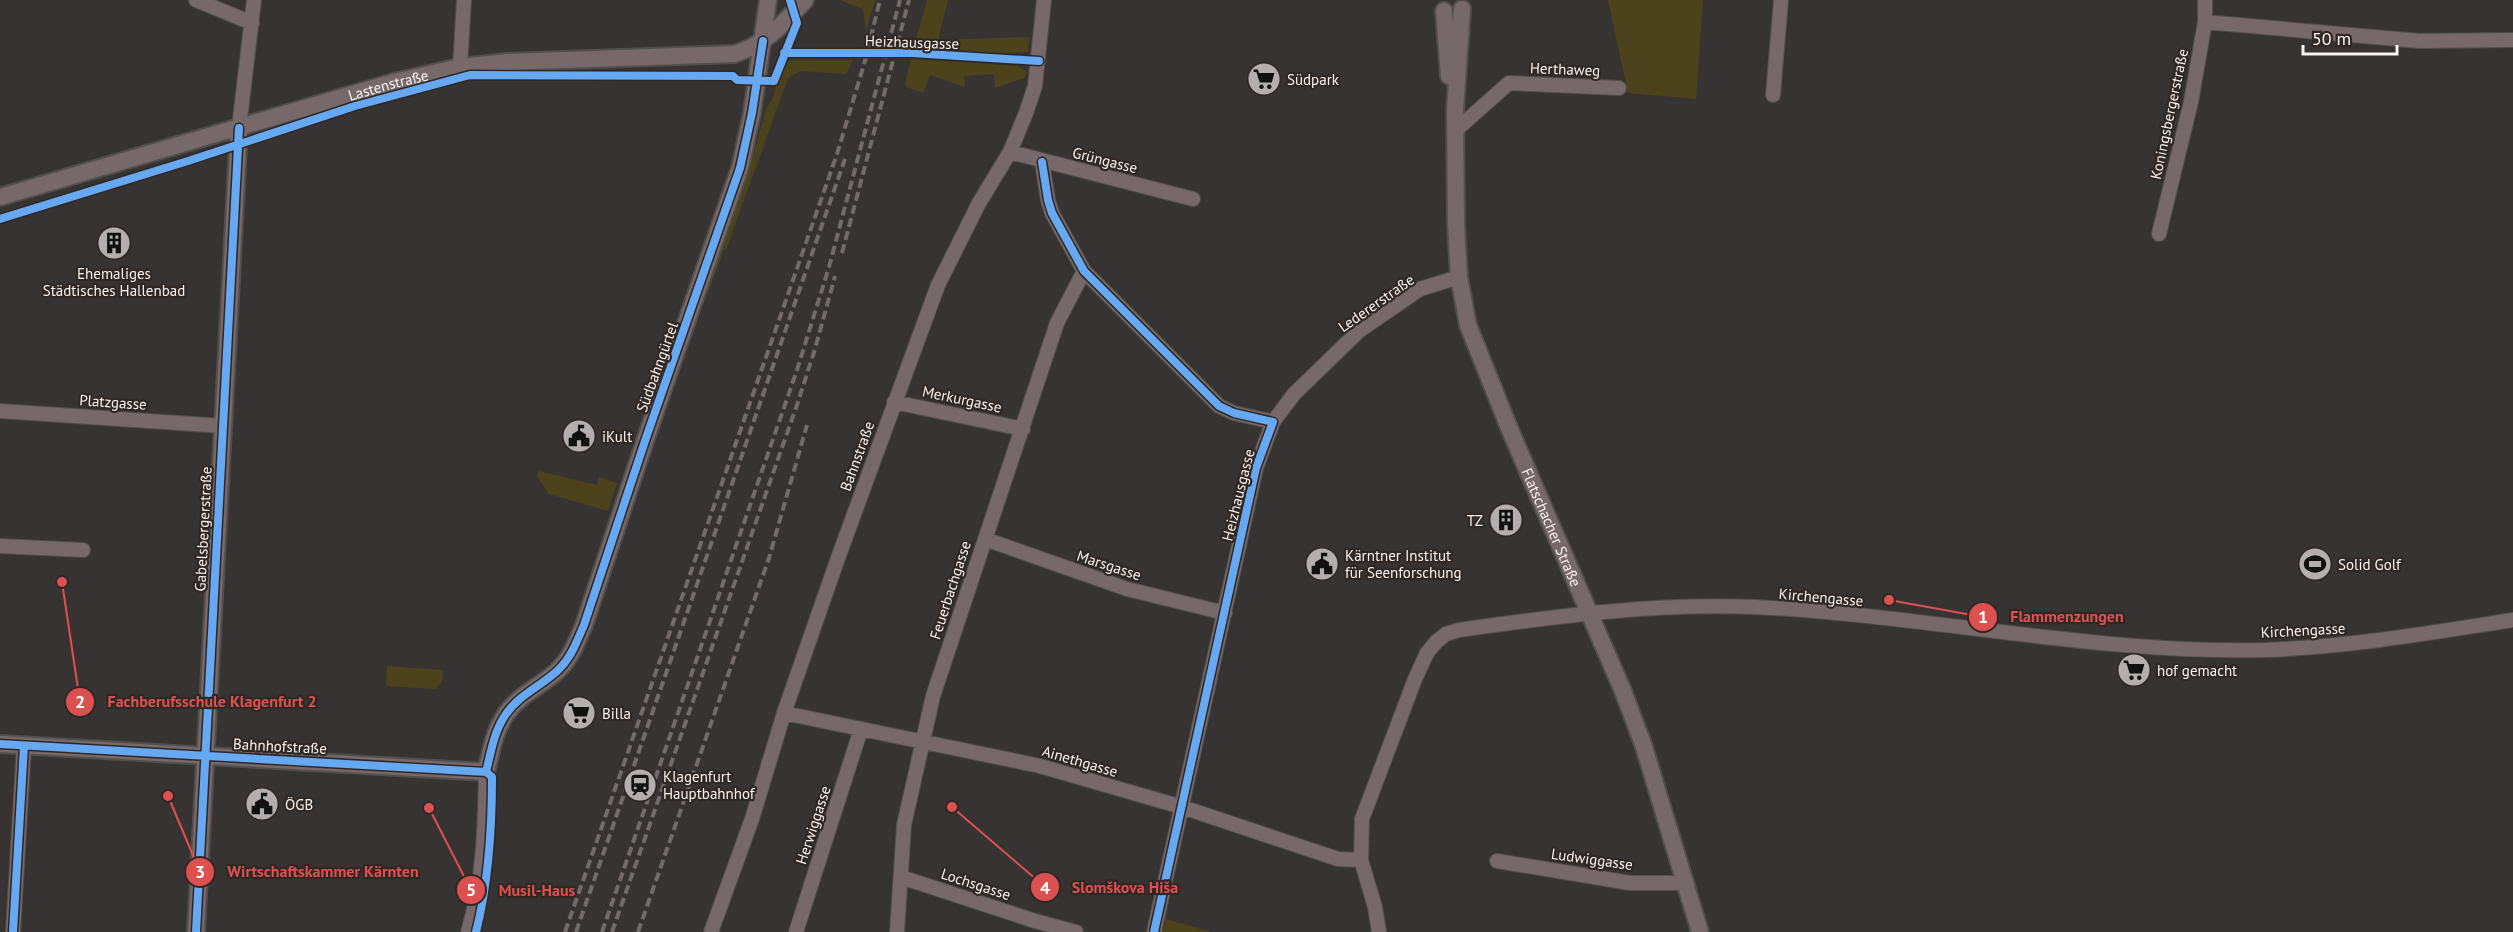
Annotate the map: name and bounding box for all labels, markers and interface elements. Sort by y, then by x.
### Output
scale bar [2303,18,2398,56]
text: 50 m [2312,27,2351,50]
street label: Heizhausgasse [865,31,959,53]
street label: Koningsbergerstraße [2146,47,2192,181]
street label: Herthaweg [1530,58,1600,80]
supermarket icon: Südpark [1246,61,1282,97]
street label: Lastenstraße [346,65,430,104]
place label: Südpark [1287,70,1340,89]
street label: Grüngasse [1071,143,1139,177]
building icon: Ehemaliges Städtisches Hallenbad [96,225,132,261]
place label: Ehemaliges Städtisches Hallenbad [43,264,185,300]
street label: Ledererstraße [1334,270,1418,336]
street label: Südbahngürtel [632,319,682,415]
street label: Merkurgasse [921,381,1003,417]
street label: Platzgasse [79,390,147,414]
public building icon: iKult [561,418,597,454]
street label: Bahnstraße [836,418,878,494]
place label: iKult [602,427,632,446]
street label: Heizhausgasse [1217,447,1259,543]
street label: Flatschacher Straße [1518,465,1586,589]
street label: Gabelsbergerstraße [190,466,216,592]
building icon: TZ [1488,502,1524,538]
place label: TZ [1467,511,1483,530]
street label: Feuerbachgasse [925,538,975,642]
street label: Marsgasse [1074,546,1144,584]
public building icon: Kärntner Institut für Seenforschung [1304,546,1340,582]
place label: Kärntner Institut für Seenforschung [1345,546,1462,582]
sports icon: Solid Golf [2297,546,2333,582]
place label: Solid Golf [2338,555,2402,574]
street label: Kirchengasse [1778,584,1864,610]
callout: Flammenzungen [1968,600,2136,634]
text: 1 [1978,605,1988,628]
text: Flammenzungen [2010,606,2124,626]
street label: Kirchengasse [2260,618,2346,642]
supermarket icon: hof gemacht [2116,652,2152,688]
place label: hof gemacht [2157,661,2237,680]
callout: Fachberufsschule Klagenfurt 2 [65,685,328,719]
text: 2 [75,690,85,713]
text: Fachberufsschule Klagenfurt 2 [108,691,316,711]
supermarket icon: Billa [561,695,597,731]
place label: Billa [602,704,631,723]
street label: Bahnhofstraße [233,734,327,758]
street label: Ainethgasse [1040,741,1120,781]
station icon: Klagenfurt Hauptbahnhof [622,767,658,803]
place label: Klagenfurt Hauptbahnhof [663,767,756,803]
street label: Herwiggasse [791,783,835,867]
public building icon: ÖGB [244,786,280,822]
place label: ÖGB [285,795,313,814]
street label: Ludwiggasse [1550,844,1634,874]
callout: Wirtschaftskammer Kärnten [185,855,431,889]
text: 3 [195,860,205,883]
text: Wirtschaftskammer Kärnten [227,861,419,881]
street label: Lochsgasse [939,864,1013,904]
callout: Slomškova Hiša [1030,870,1191,904]
callout: Musil-Haus [456,873,587,907]
text: 4 [1040,876,1050,899]
text: Slomškova Hiša [1072,877,1178,897]
text: 5 [466,878,476,901]
text: Musil-Haus [499,880,576,900]

